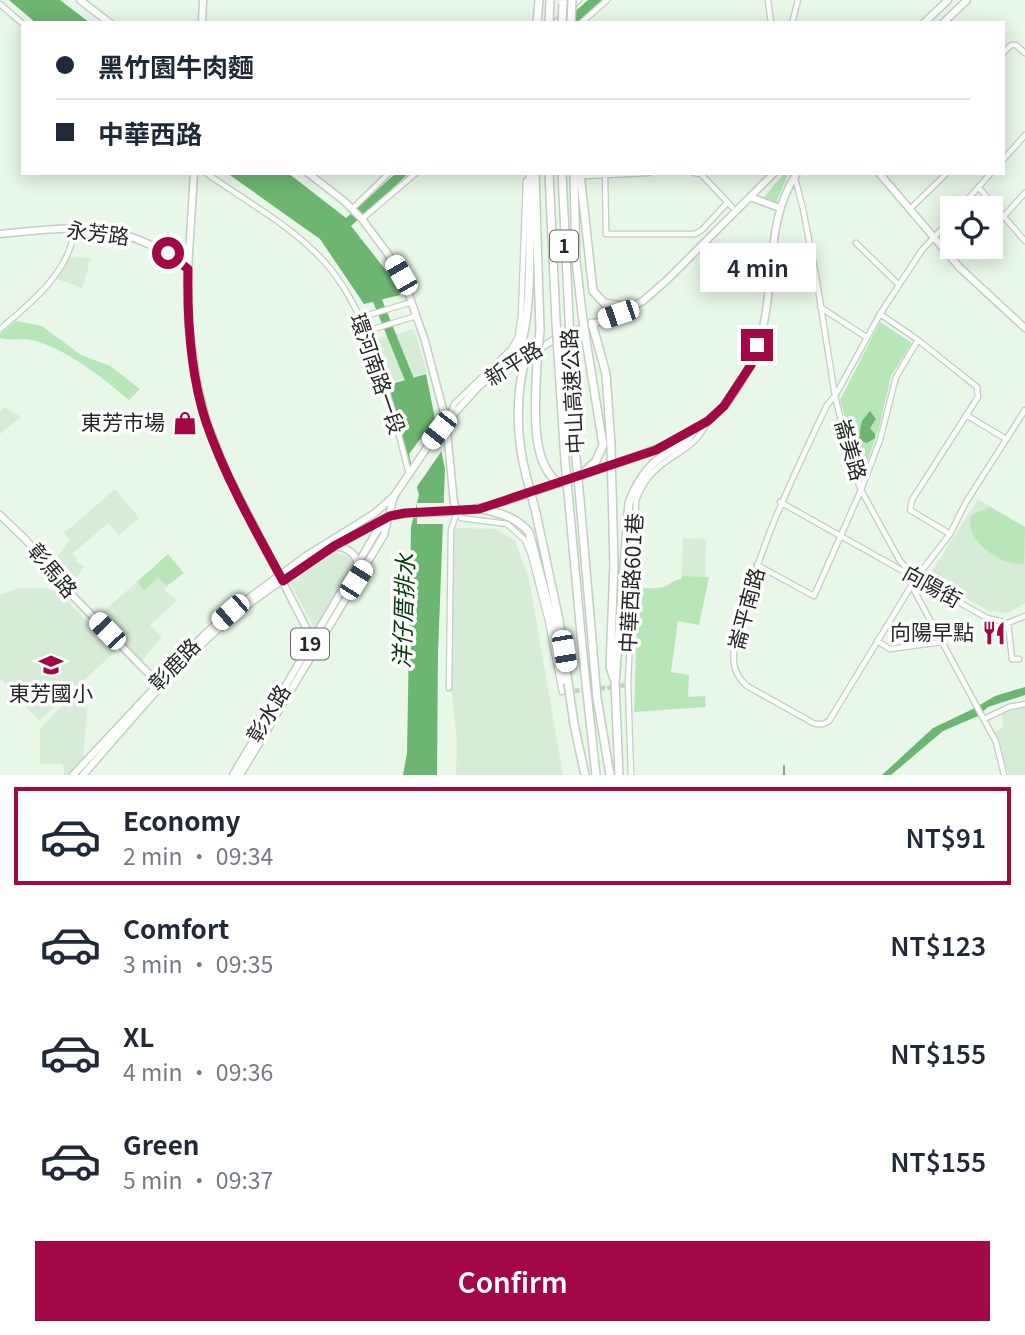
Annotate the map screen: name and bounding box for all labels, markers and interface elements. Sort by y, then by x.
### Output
text: 黑竹園牛肉麵 [98,47,254,84]
text: 中華西路 [98,114,202,151]
map controls [940,196,1003,259]
button: locate [940,196,1003,259]
street label: 永芳路 [65,213,131,251]
road number: 1 [550,230,578,262]
route start [152,237,184,269]
callout: 4 min [699,244,815,292]
text: 4 min [727,250,789,284]
car [382,252,421,298]
car [595,297,642,331]
street label: 環河南路一段 [344,309,414,438]
street label: 中山高速公路 [553,327,589,455]
route end [741,329,773,361]
street label: 新平路 [478,333,548,392]
place label: 東芳市場 [81,406,165,436]
car [418,407,461,453]
shop icon: 東芳市場 [171,409,199,437]
street label: 崙美路 [829,415,875,484]
street label: 中華西路601巷 [611,512,649,654]
street label: 彰馬路 [22,536,85,603]
water label: 洋仔厝排水 [383,552,421,669]
car [336,557,377,603]
street label: 向陽街 [898,557,968,614]
street label: 崙平南路 [720,564,770,653]
car [208,590,253,634]
car [85,609,130,653]
place label: 向陽早點 [890,616,974,646]
restaurant icon: 向陽早點 [980,619,1008,647]
road number: 19 [291,628,329,660]
car [551,628,578,674]
street label: 彰鹿路 [141,631,206,697]
school or university icon: 東芳國小 [37,651,65,679]
place label: 東芳國小 [9,677,93,707]
street label: 彰水路 [238,678,296,748]
text: Economy [123,801,241,838]
icon: car [39,805,102,868]
text: NT$91 [905,818,986,855]
text: 2 min · 09:34 [123,838,273,872]
text: Comfort [123,909,229,946]
icon: car [39,913,102,976]
text: NT$123 [890,926,986,963]
text: 3 min · 09:35 [123,946,273,980]
text: XL [123,1017,154,1054]
icon: car [39,1021,102,1084]
text: NT$155 [890,1034,986,1071]
text: 4 min · 09:36 [123,1054,273,1088]
text: Green [123,1125,199,1162]
icon: car [39,1129,102,1192]
text: NT$155 [890,1142,986,1179]
text: 5 min · 09:37 [123,1162,273,1196]
button: Confirm [35,1241,990,1321]

